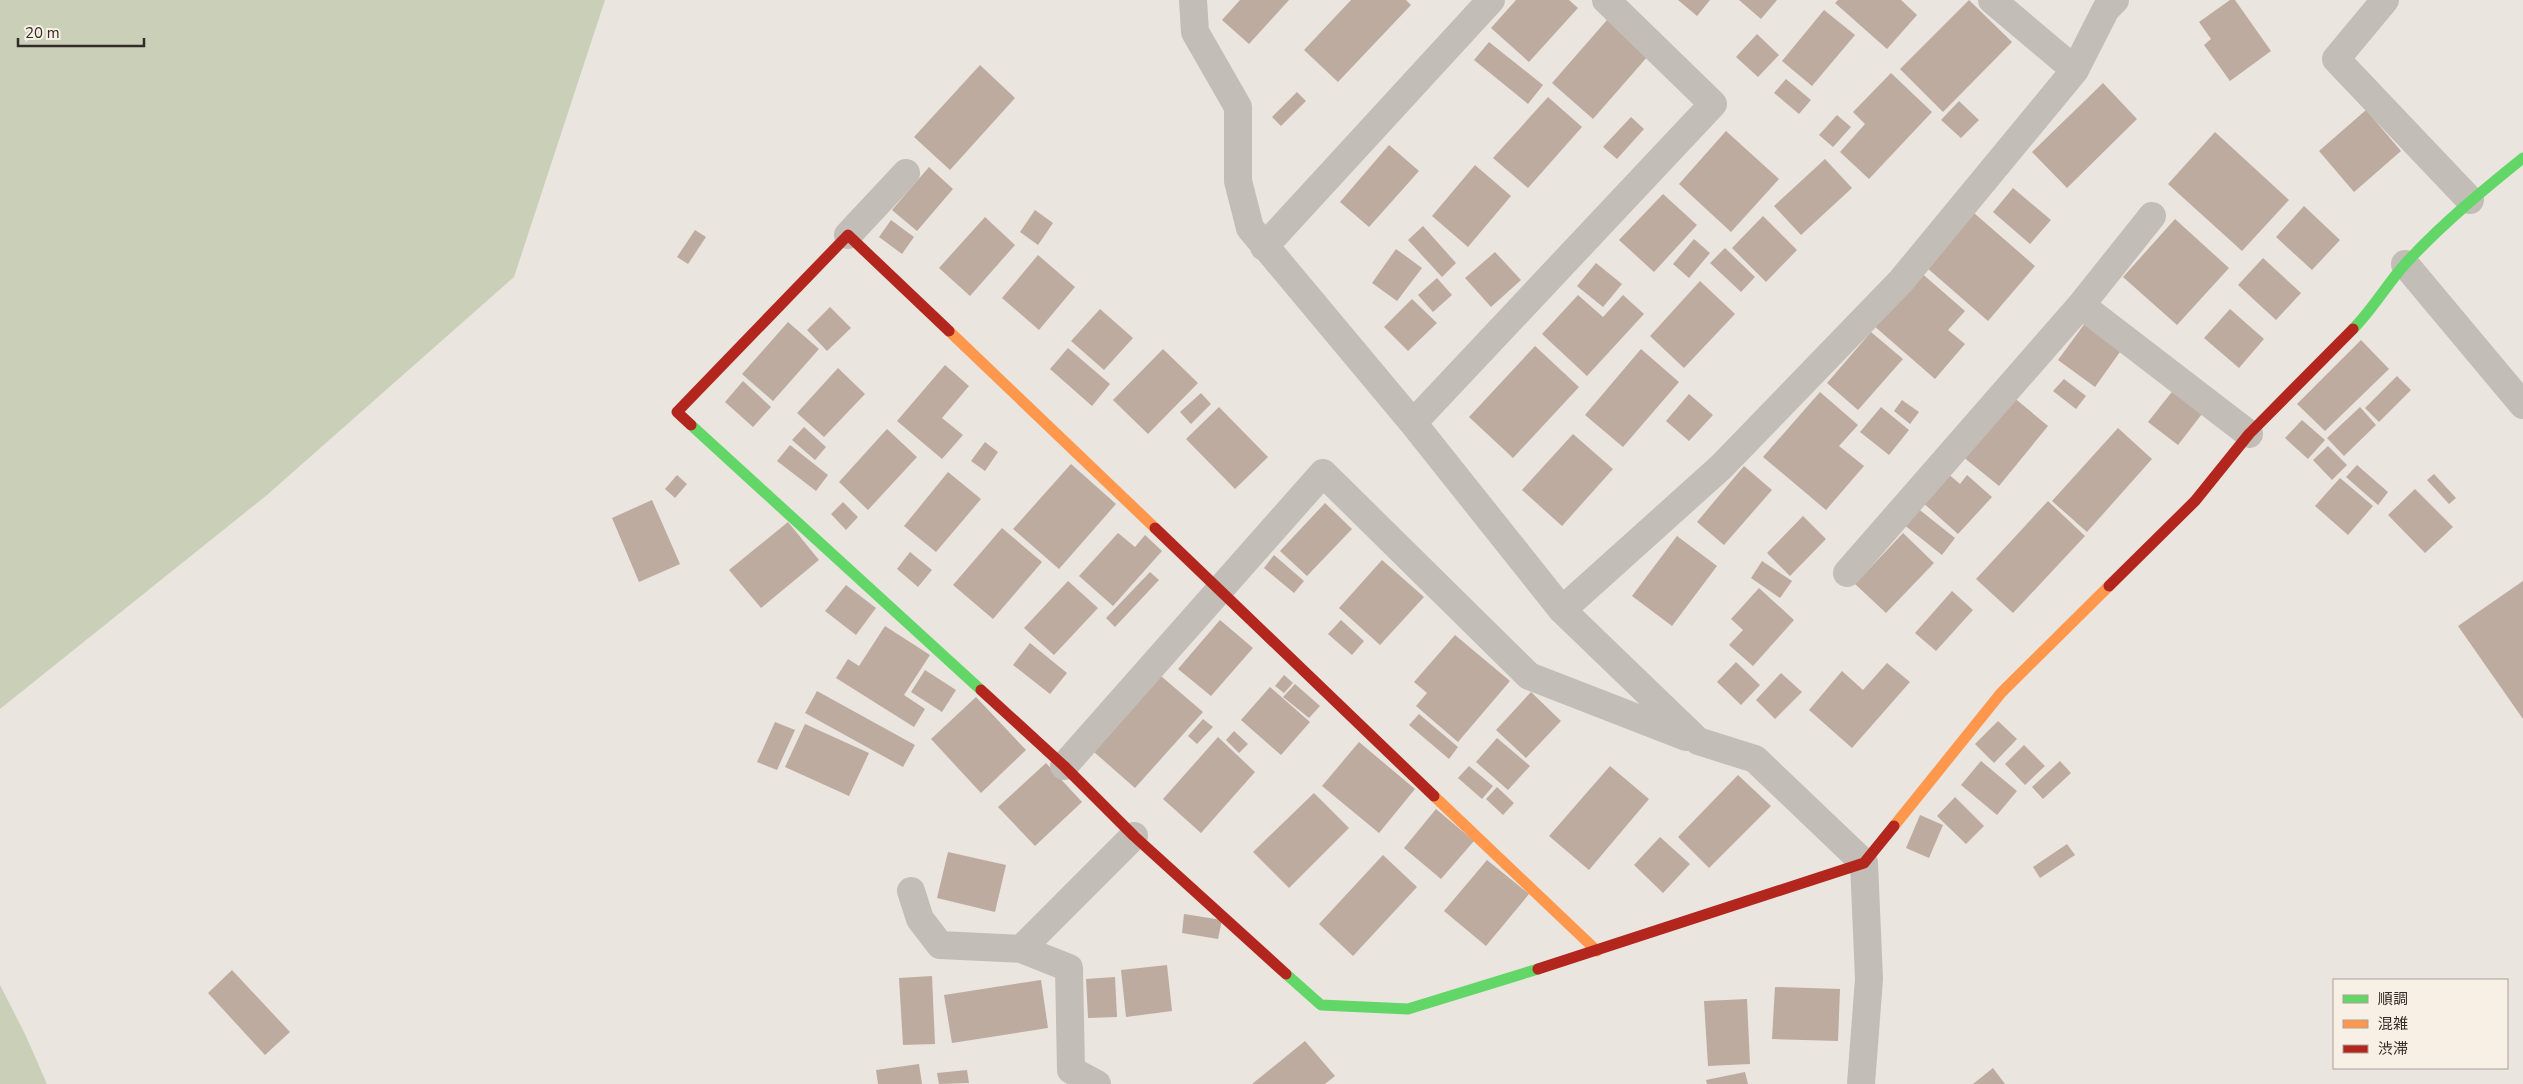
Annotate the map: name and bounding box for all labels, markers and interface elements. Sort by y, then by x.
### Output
scale bar [18,15,144,47]
text: 20 m [25,23,60,43]
legend [2333,979,2508,1069]
text: 順調 [2378,989,2408,1009]
text: 混雑 [2378,1014,2408,1034]
text: 渋滞 [2378,1039,2408,1059]

